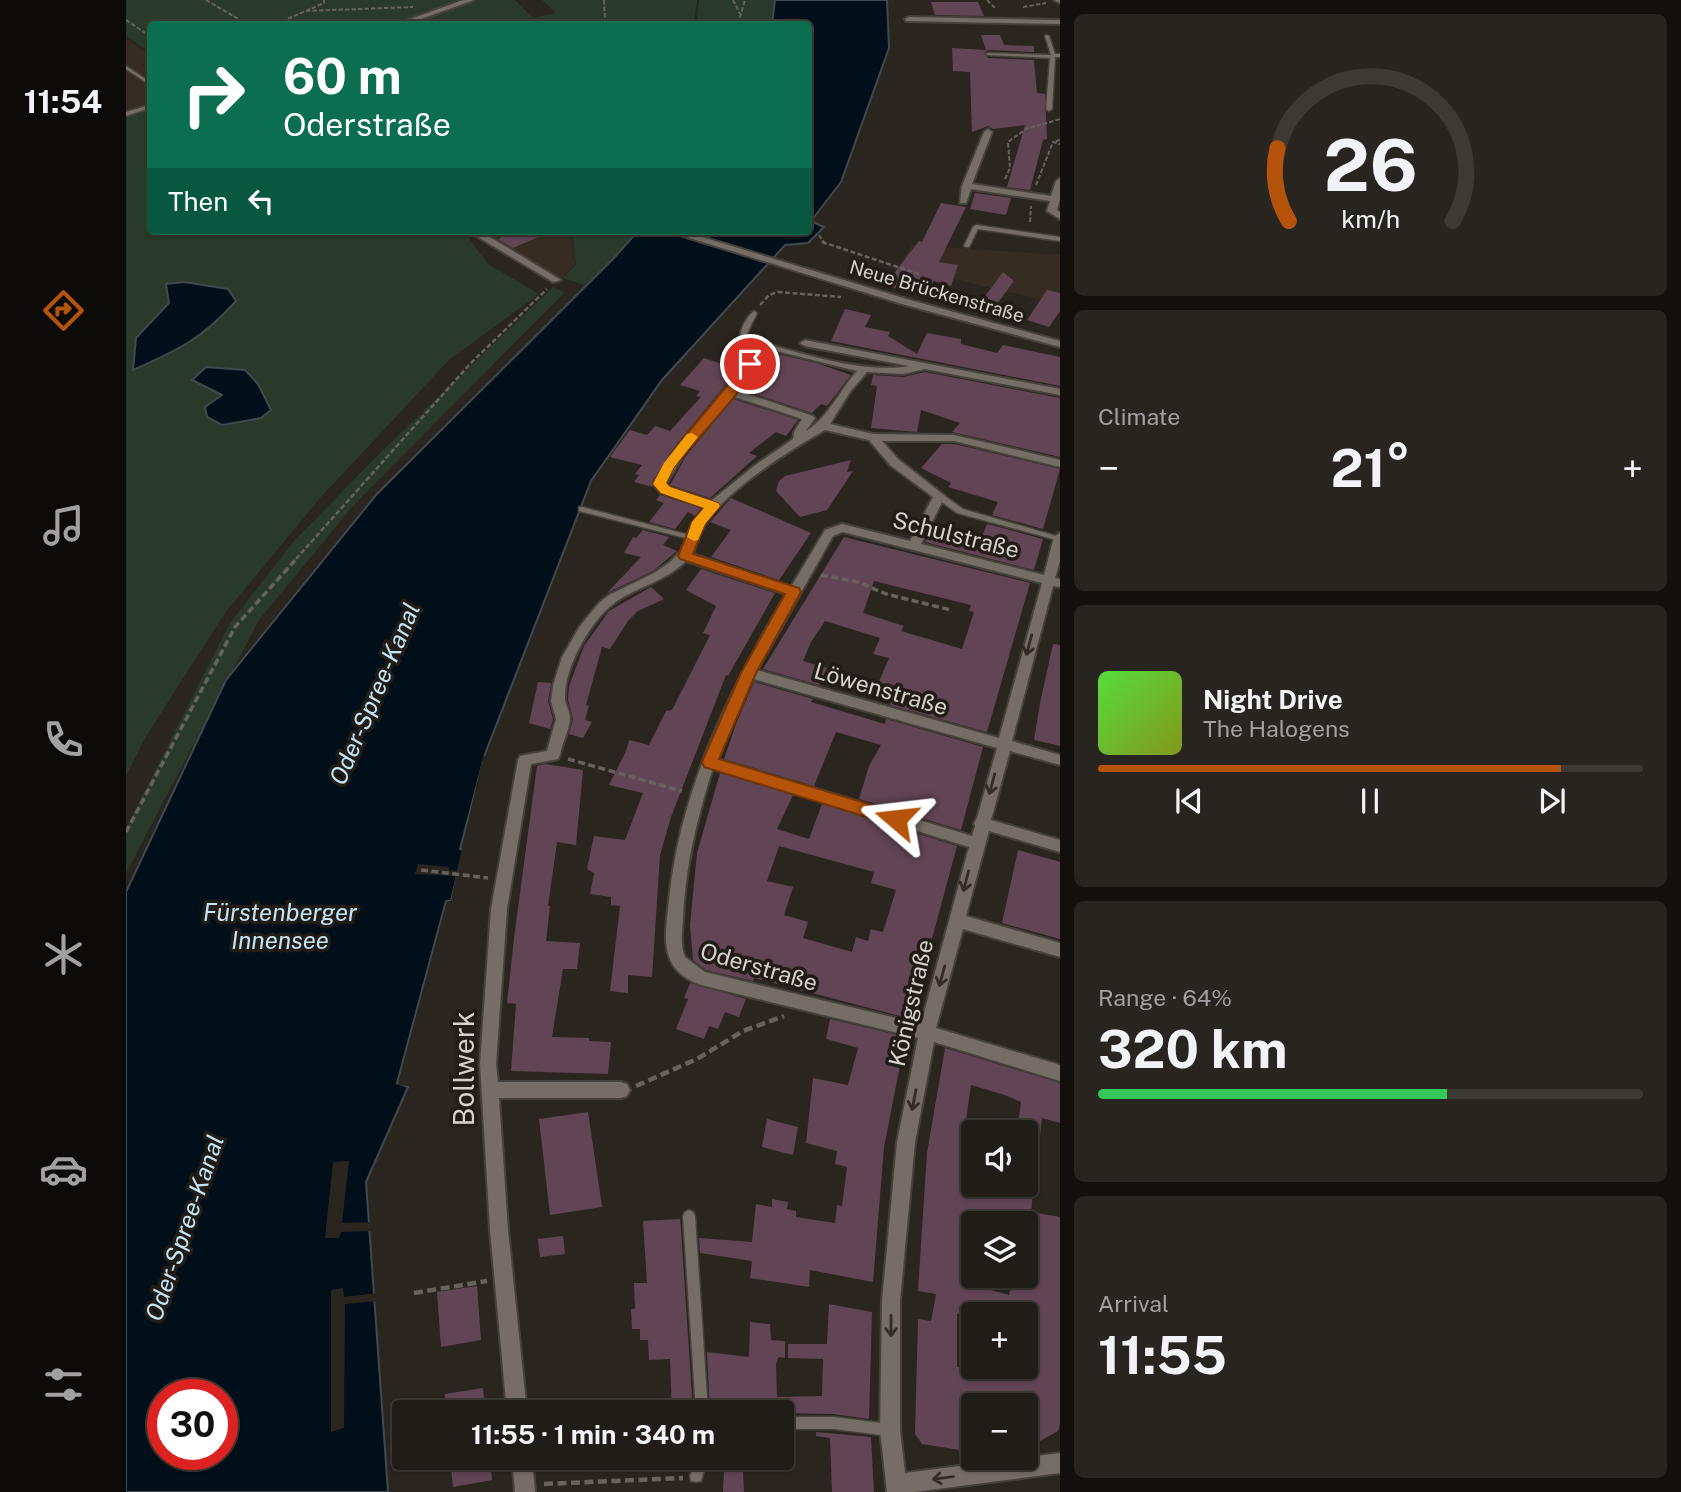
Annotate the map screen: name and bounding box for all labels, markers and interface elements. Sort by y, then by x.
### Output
text: 60 m [283,47,402,105]
icon: right [168,49,259,140]
text: 11:54 [24,83,102,120]
text: Oderstraße [283,106,451,143]
text: 26 [1323,122,1418,207]
icon: left [242,182,280,220]
text: Then [168,186,228,217]
text: km/h [1341,204,1400,234]
street label: Neue Brückenstraße [847,256,1027,326]
icon: directions [39,286,88,335]
pin [720,334,780,394]
icon: arrive [731,345,769,383]
text: Climate [1098,403,1180,430]
text: 21° [1331,438,1410,499]
text: − [1098,446,1119,491]
text: + [1622,446,1643,491]
icon: music [39,501,88,550]
street label: Schulstraße [890,506,1022,563]
water label: Oder-Spree-Kanal [323,598,425,789]
one-way arrow [1022,633,1035,656]
street label: Löwenstraße [811,657,951,720]
text: Night Drive [1203,684,1343,715]
icon: phone [39,715,88,764]
text: The Halogens [1203,715,1350,742]
one-way arrow [985,772,998,795]
position arrow [859,782,933,856]
icon: previous [1170,782,1208,820]
icon: pause [1351,782,1389,820]
icon: next [1533,782,1571,820]
one-way arrow [959,870,972,892]
water label: Fürstenberger Innensee [203,898,358,954]
icon: climate [39,930,88,979]
street label: Oderstraße [697,937,821,996]
street label: Königstraße [883,937,938,1069]
one-way arrow [934,965,947,987]
text: Range · 64% [1098,984,1232,1011]
street label: Bollwerk [447,1012,480,1126]
text: 320 km [1098,1019,1288,1080]
one-way arrow [907,1088,920,1111]
map controls [961,1120,1038,1470]
button: sound [961,1120,1038,1197]
water label: Oder-Spree-Kanal [139,1131,229,1324]
icon: car [39,1145,88,1194]
button: layers [961,1211,1038,1288]
text: Arrival [1098,1290,1169,1317]
button: + [961,1302,1038,1379]
one-way arrow [884,1314,898,1337]
text: 11:55 [1098,1325,1227,1386]
icon: filters [39,1360,88,1409]
speed limit sign: 30 [147,1379,238,1470]
button: − [961,1393,1038,1470]
text: 11:55 · 1 min · 340 m [471,1419,715,1450]
one-way arrow [933,1471,955,1484]

